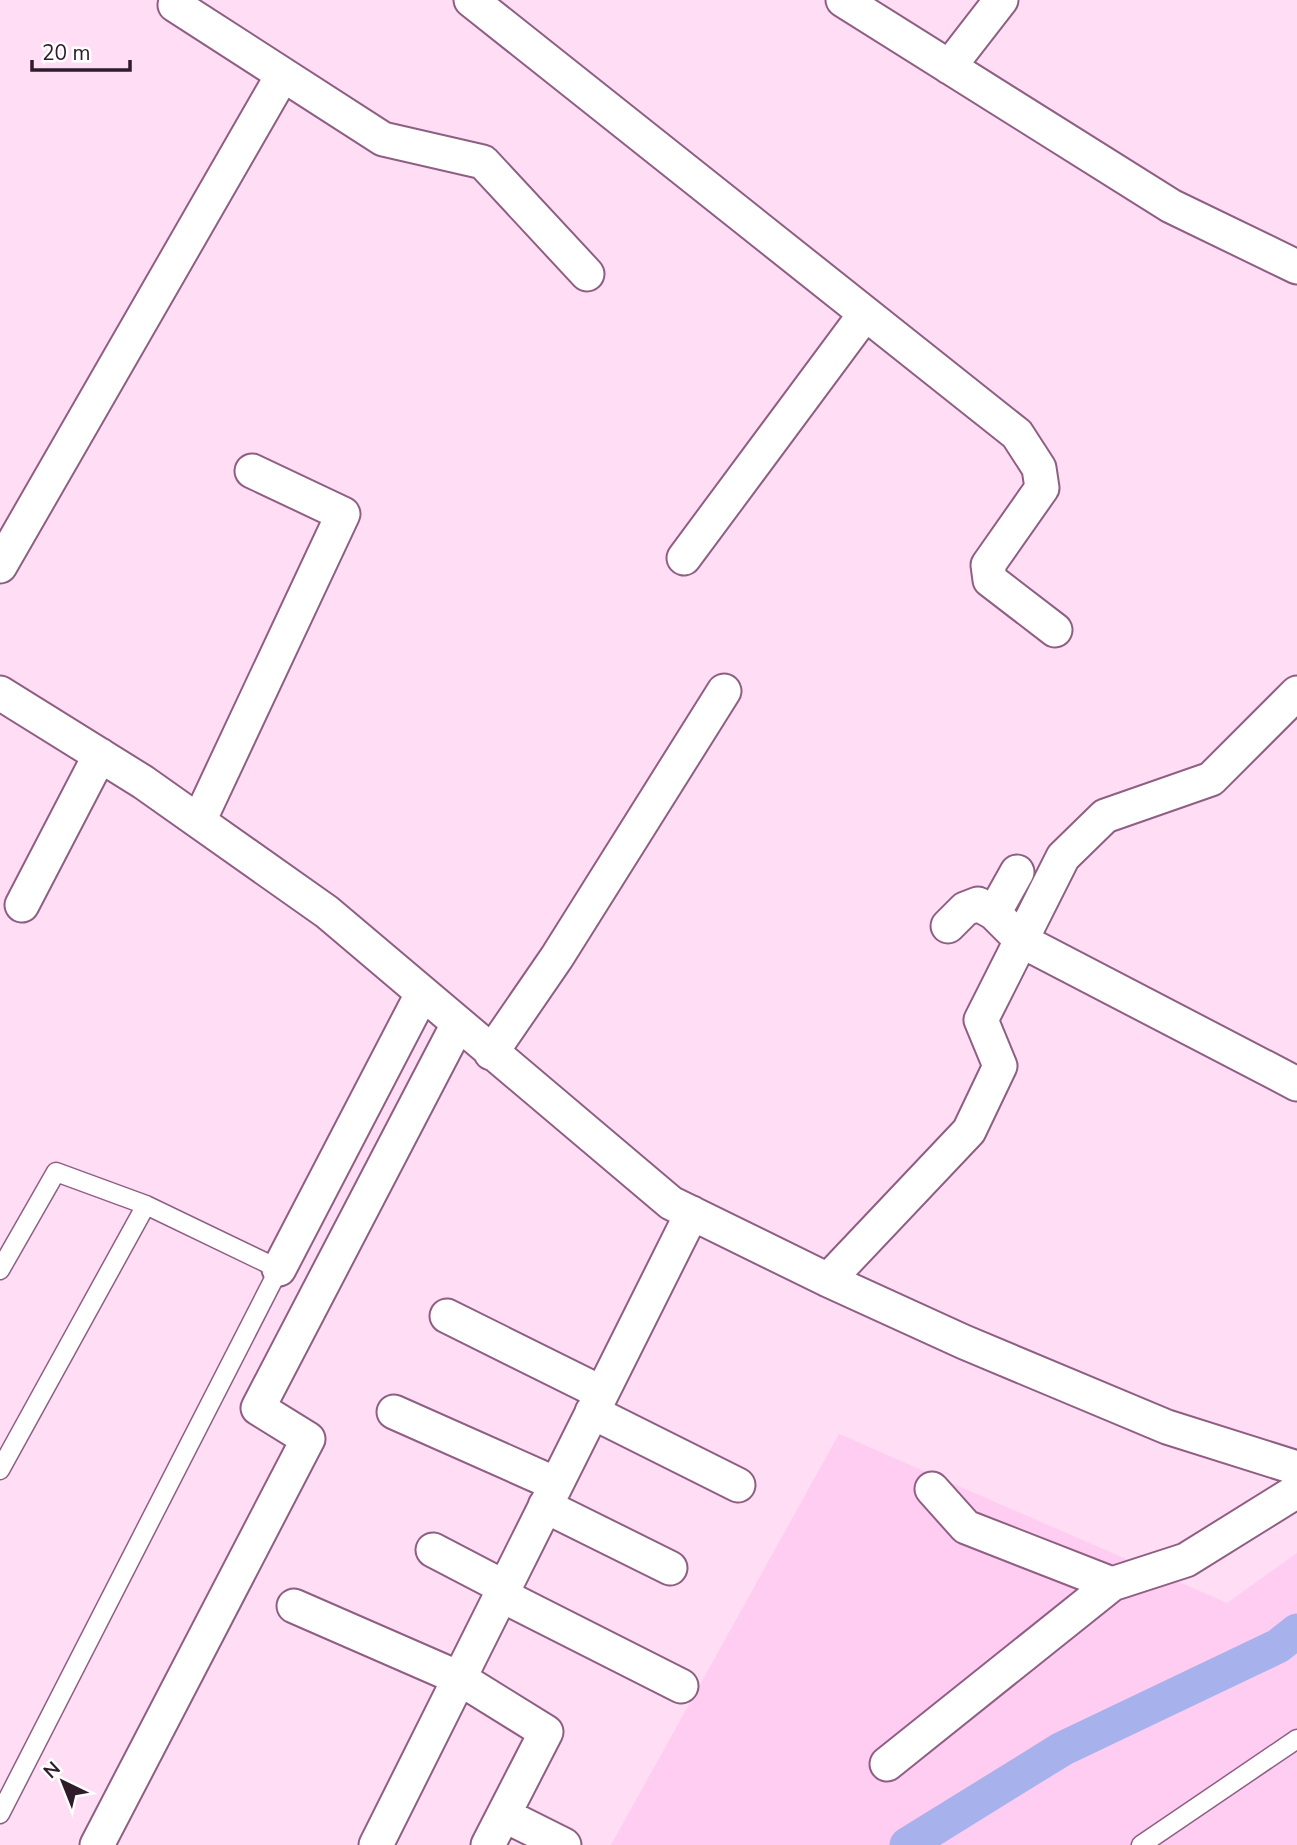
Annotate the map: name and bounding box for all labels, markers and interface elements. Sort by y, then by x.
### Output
scale bar [32,28,130,72]
text: 20 m [42,39,91,67]
north arrow [28,1747,98,1817]
text: N [38,1756,66,1785]

